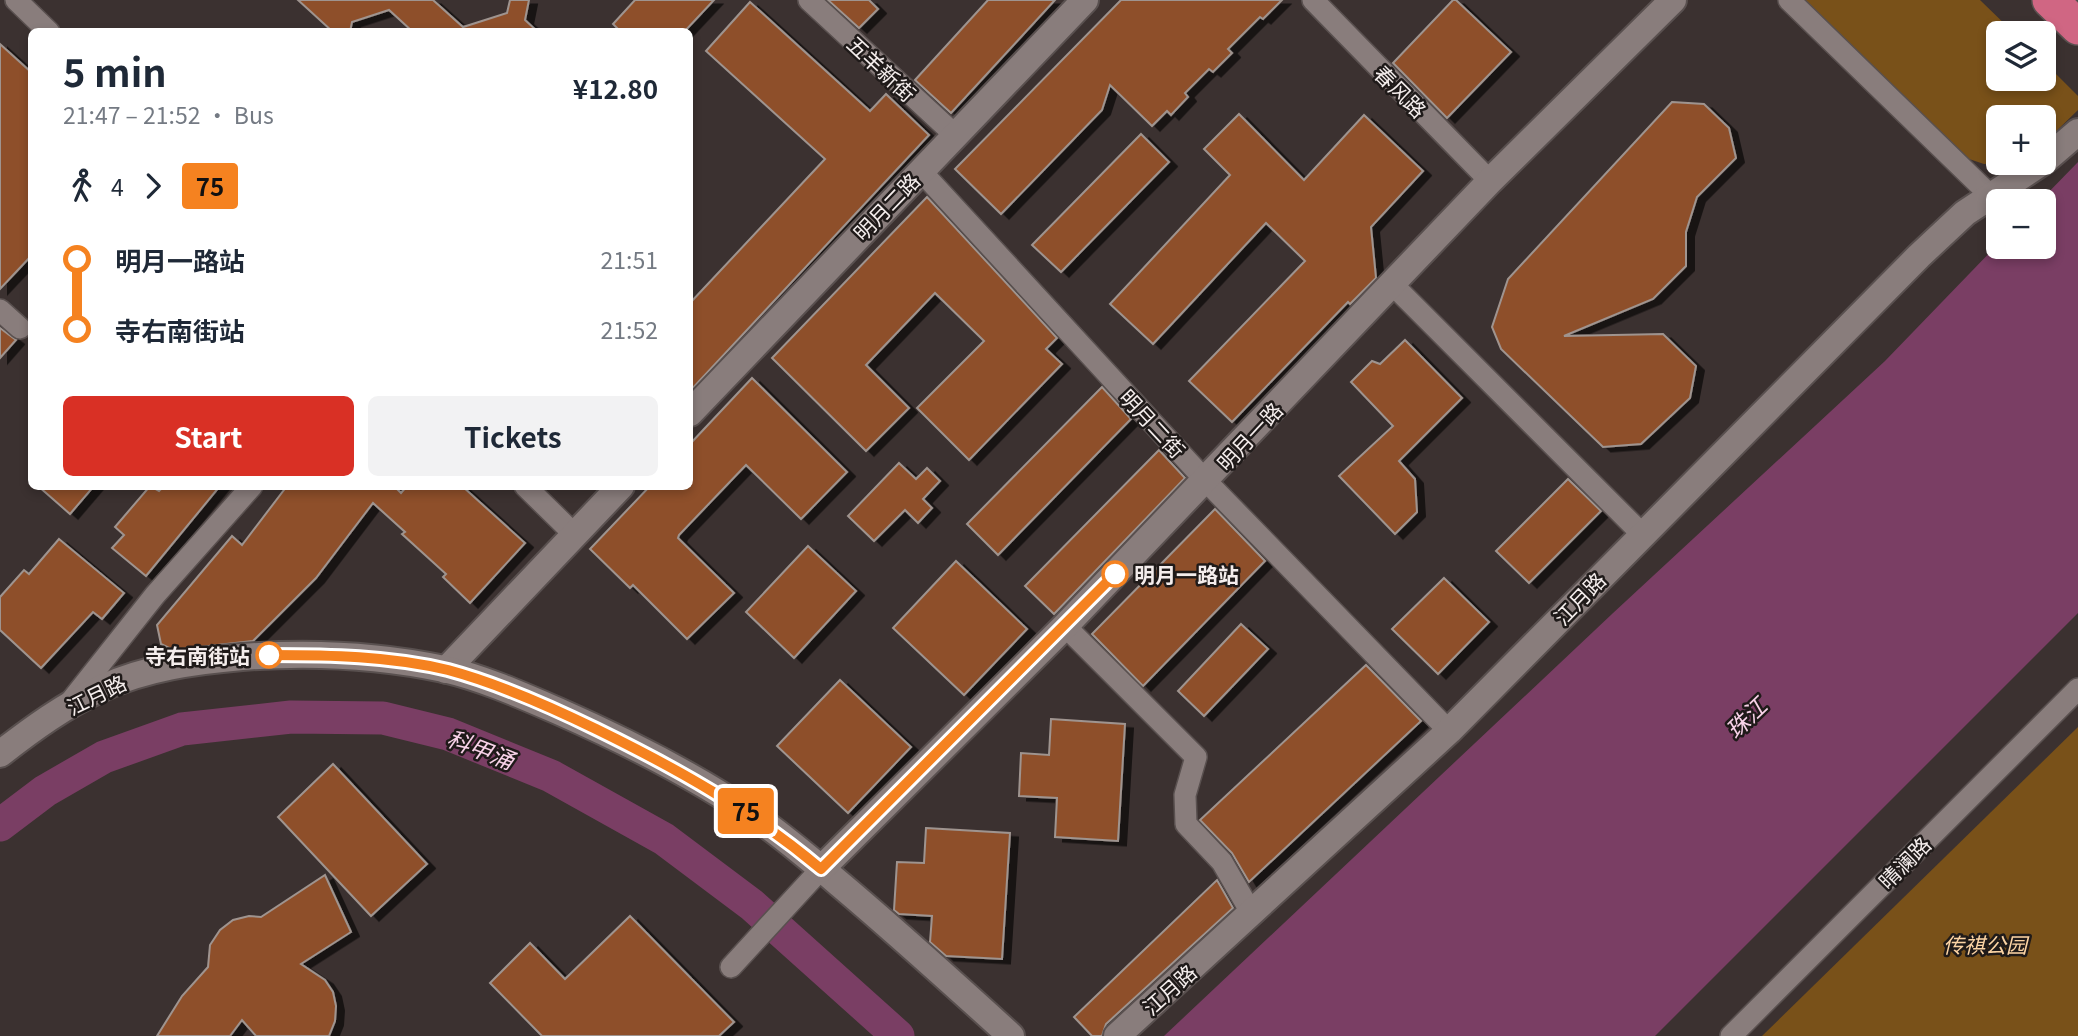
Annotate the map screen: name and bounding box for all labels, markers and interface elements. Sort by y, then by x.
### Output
map controls [1986,21,2056,259]
button: layers [1986,21,2056,91]
street label: 五羊新街 [841,28,923,108]
text: 5 min [63,43,167,98]
street label: 春风路 [1368,58,1434,124]
text: ¥12.80 [573,69,658,106]
text: 21:47 – 21:52 · Bus [63,97,274,131]
button: + [1986,105,2056,175]
street label: 明月二路 [846,165,926,247]
icon: walk [63,167,101,205]
icon: forward [134,167,172,205]
text: 75 [196,168,224,203]
text: 4 [111,169,124,203]
button: − [1986,189,2056,259]
text: 明月一路站 [115,241,245,278]
text: 21:51 [601,242,658,276]
text: 寺右南街站 [115,311,245,348]
text: 21:52 [601,312,658,346]
street label: 明月二街 [1113,382,1193,464]
street label: 明月一路 [1209,395,1289,477]
button: Start [63,396,354,476]
button: Tickets [368,396,658,476]
place label: 明月一路站 [1134,559,1239,589]
marker: 明月一路站 [1102,561,1128,587]
street label: 江月路 [1546,565,1612,631]
place label: 寺右南街站 [145,640,250,670]
marker: 寺右南街站 [256,642,282,668]
street label: 江月路 [61,667,131,721]
water label: 珠江 [1717,687,1776,745]
water label: 科甲涌 [443,720,522,777]
line badge: 75 [714,788,778,834]
text: 75 [732,793,760,828]
street label: 晴澜路 [1871,829,1937,895]
park label: 传祺公园 [1943,929,2030,959]
street label: 江月路 [1136,957,1202,1021]

